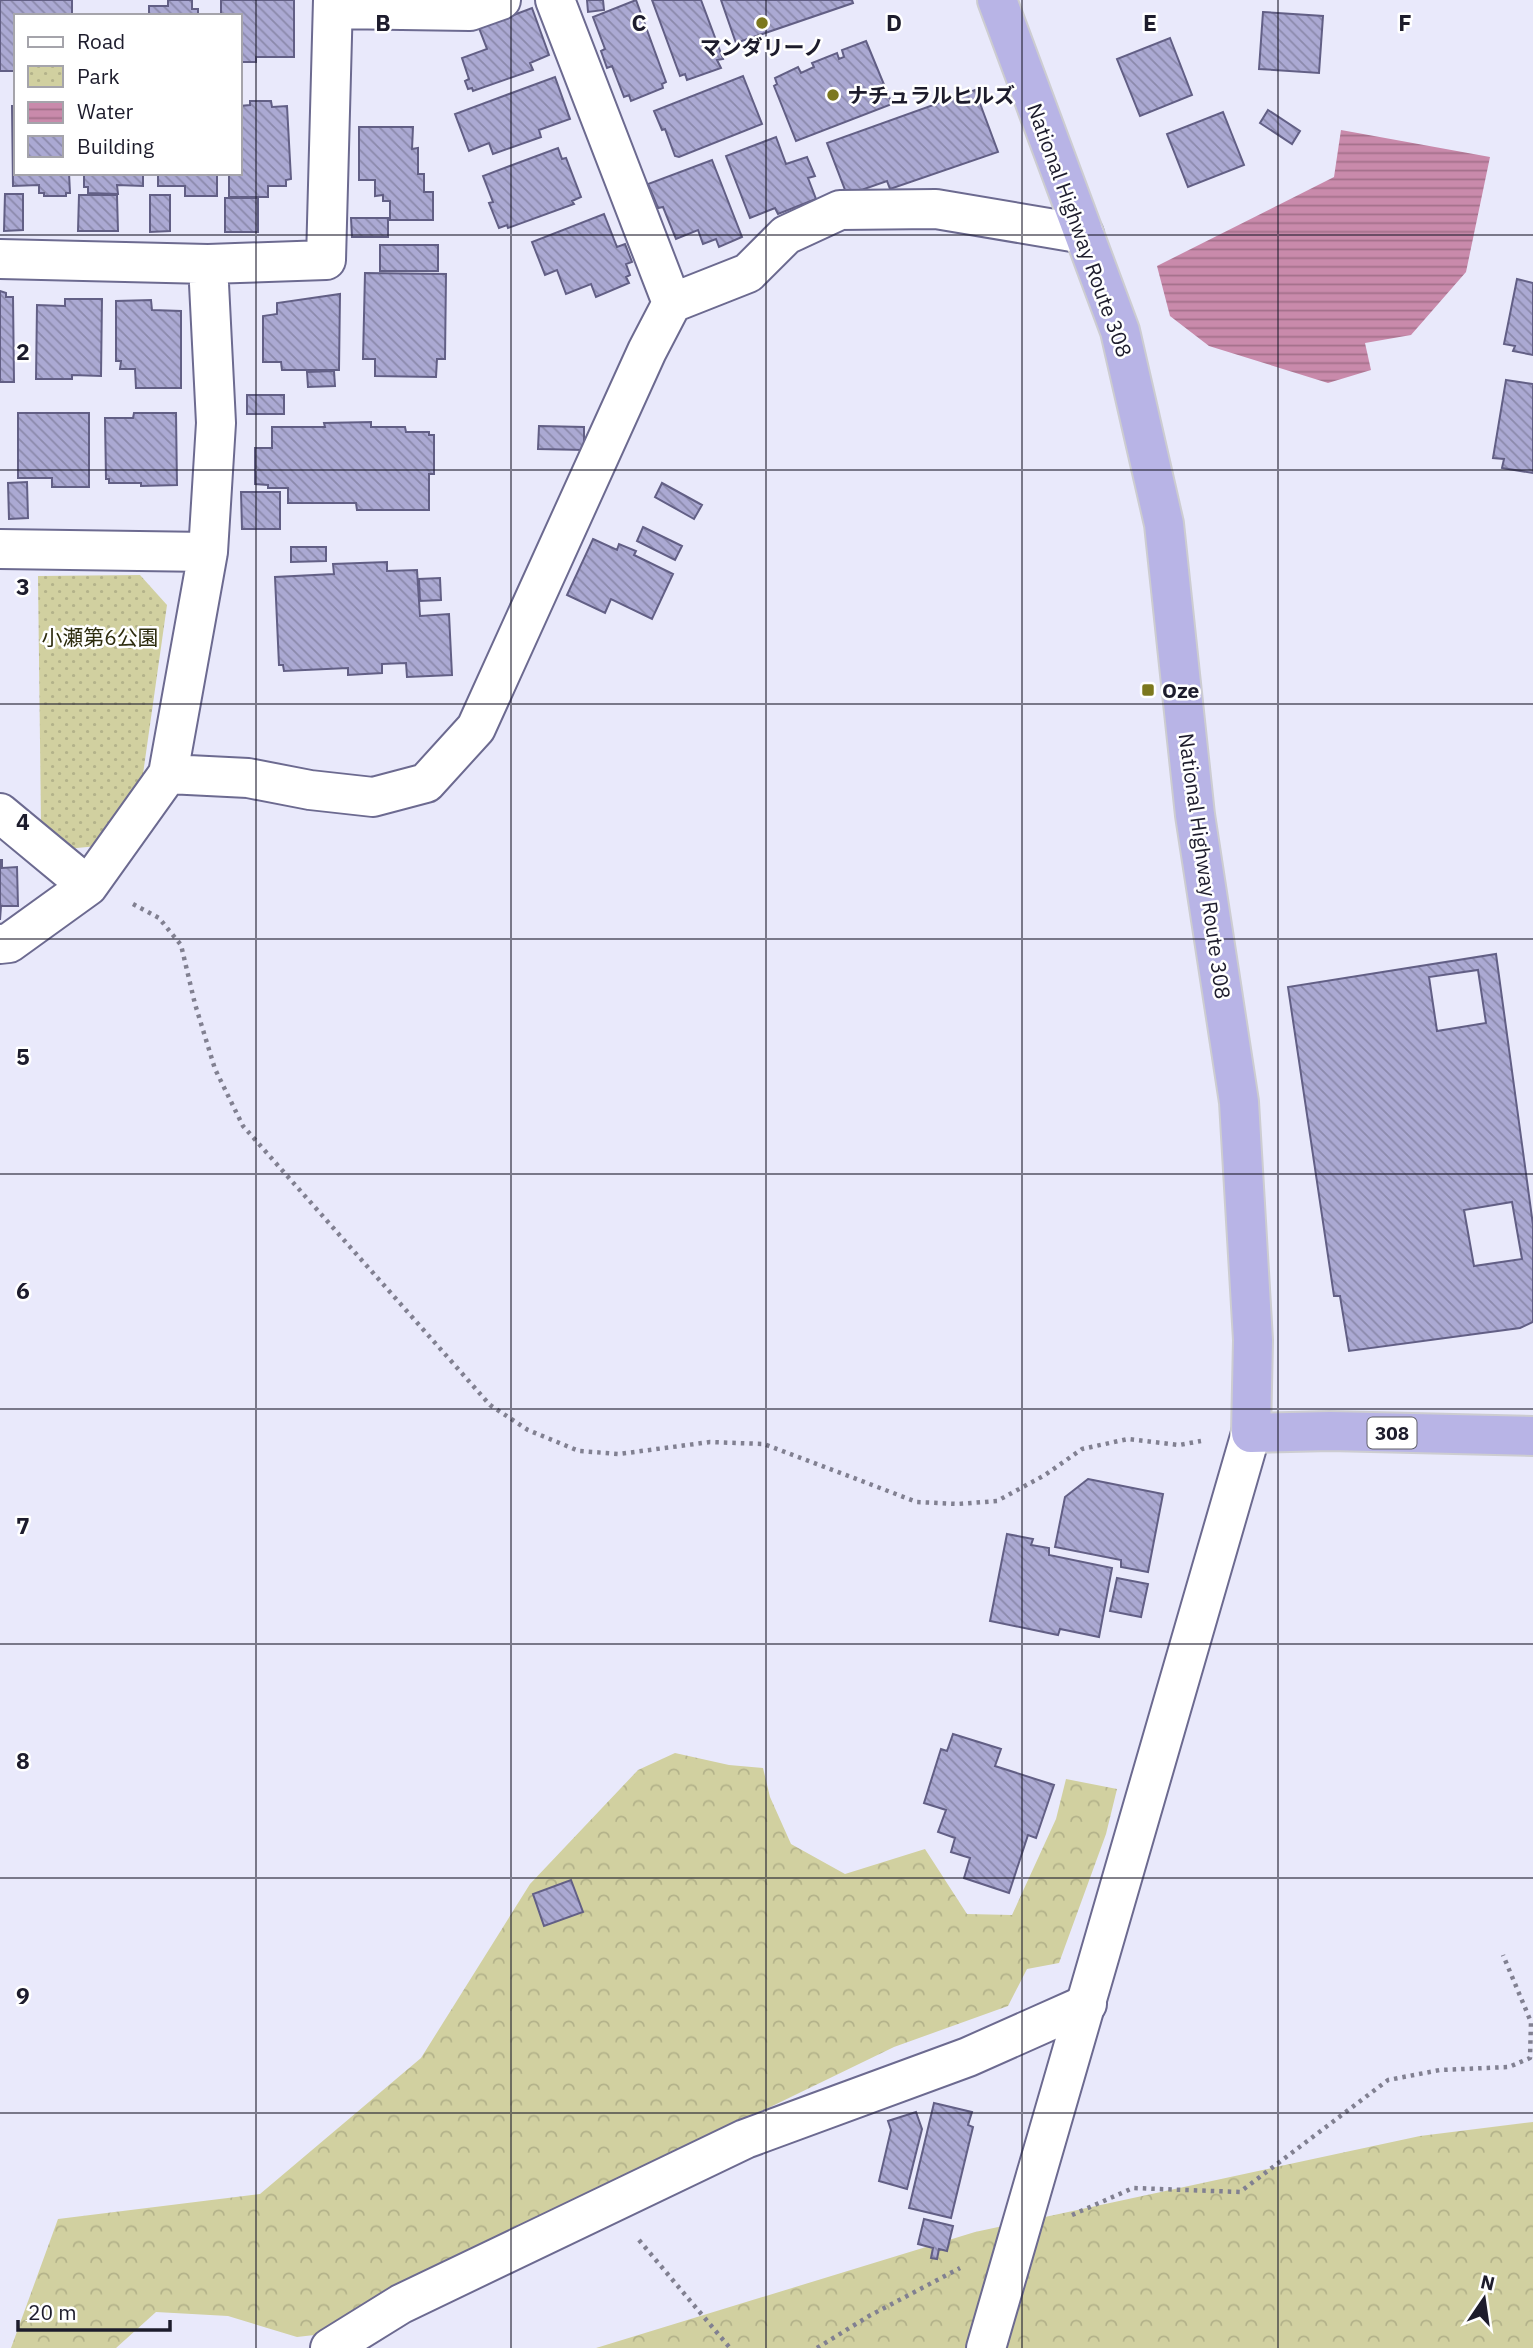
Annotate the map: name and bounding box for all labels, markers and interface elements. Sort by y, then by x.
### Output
text: B [375,7,391,37]
text: C [632,7,647,37]
text: D [886,7,902,37]
text: E [1143,7,1157,37]
text: F [1398,7,1412,37]
legend [14,14,242,175]
marker: マンダリーノ [754,15,770,31]
text: Road [77,27,125,55]
place label: マンダリーノ [700,33,824,61]
text: Park [77,62,120,90]
place label: ナチュラルヒルズ [847,81,1015,109]
marker: ナチュラルヒルズ [825,87,841,103]
text: Water [77,97,134,125]
street label: National Highway Route 308 [1021,99,1139,361]
text: Building [77,132,154,160]
text: 2 [16,336,30,366]
text: 3 [16,571,30,601]
park label: 小瀬第6公園 [41,623,159,651]
place label: Oze [1162,676,1200,704]
marker: Oze [1140,682,1156,698]
street label: National Highway Route 308 [1172,731,1238,1001]
text: 4 [16,806,30,836]
text: 5 [16,1041,30,1071]
text: 6 [16,1275,30,1305]
road number: 308 [1368,1418,1416,1448]
text: 7 [16,1510,30,1540]
text: 8 [16,1745,30,1775]
text: 9 [16,1980,30,2010]
north arrow [1449,2264,1519,2334]
text: N [1478,2269,1497,2296]
scale bar [18,2288,170,2332]
text: 20 m [28,2298,77,2326]

